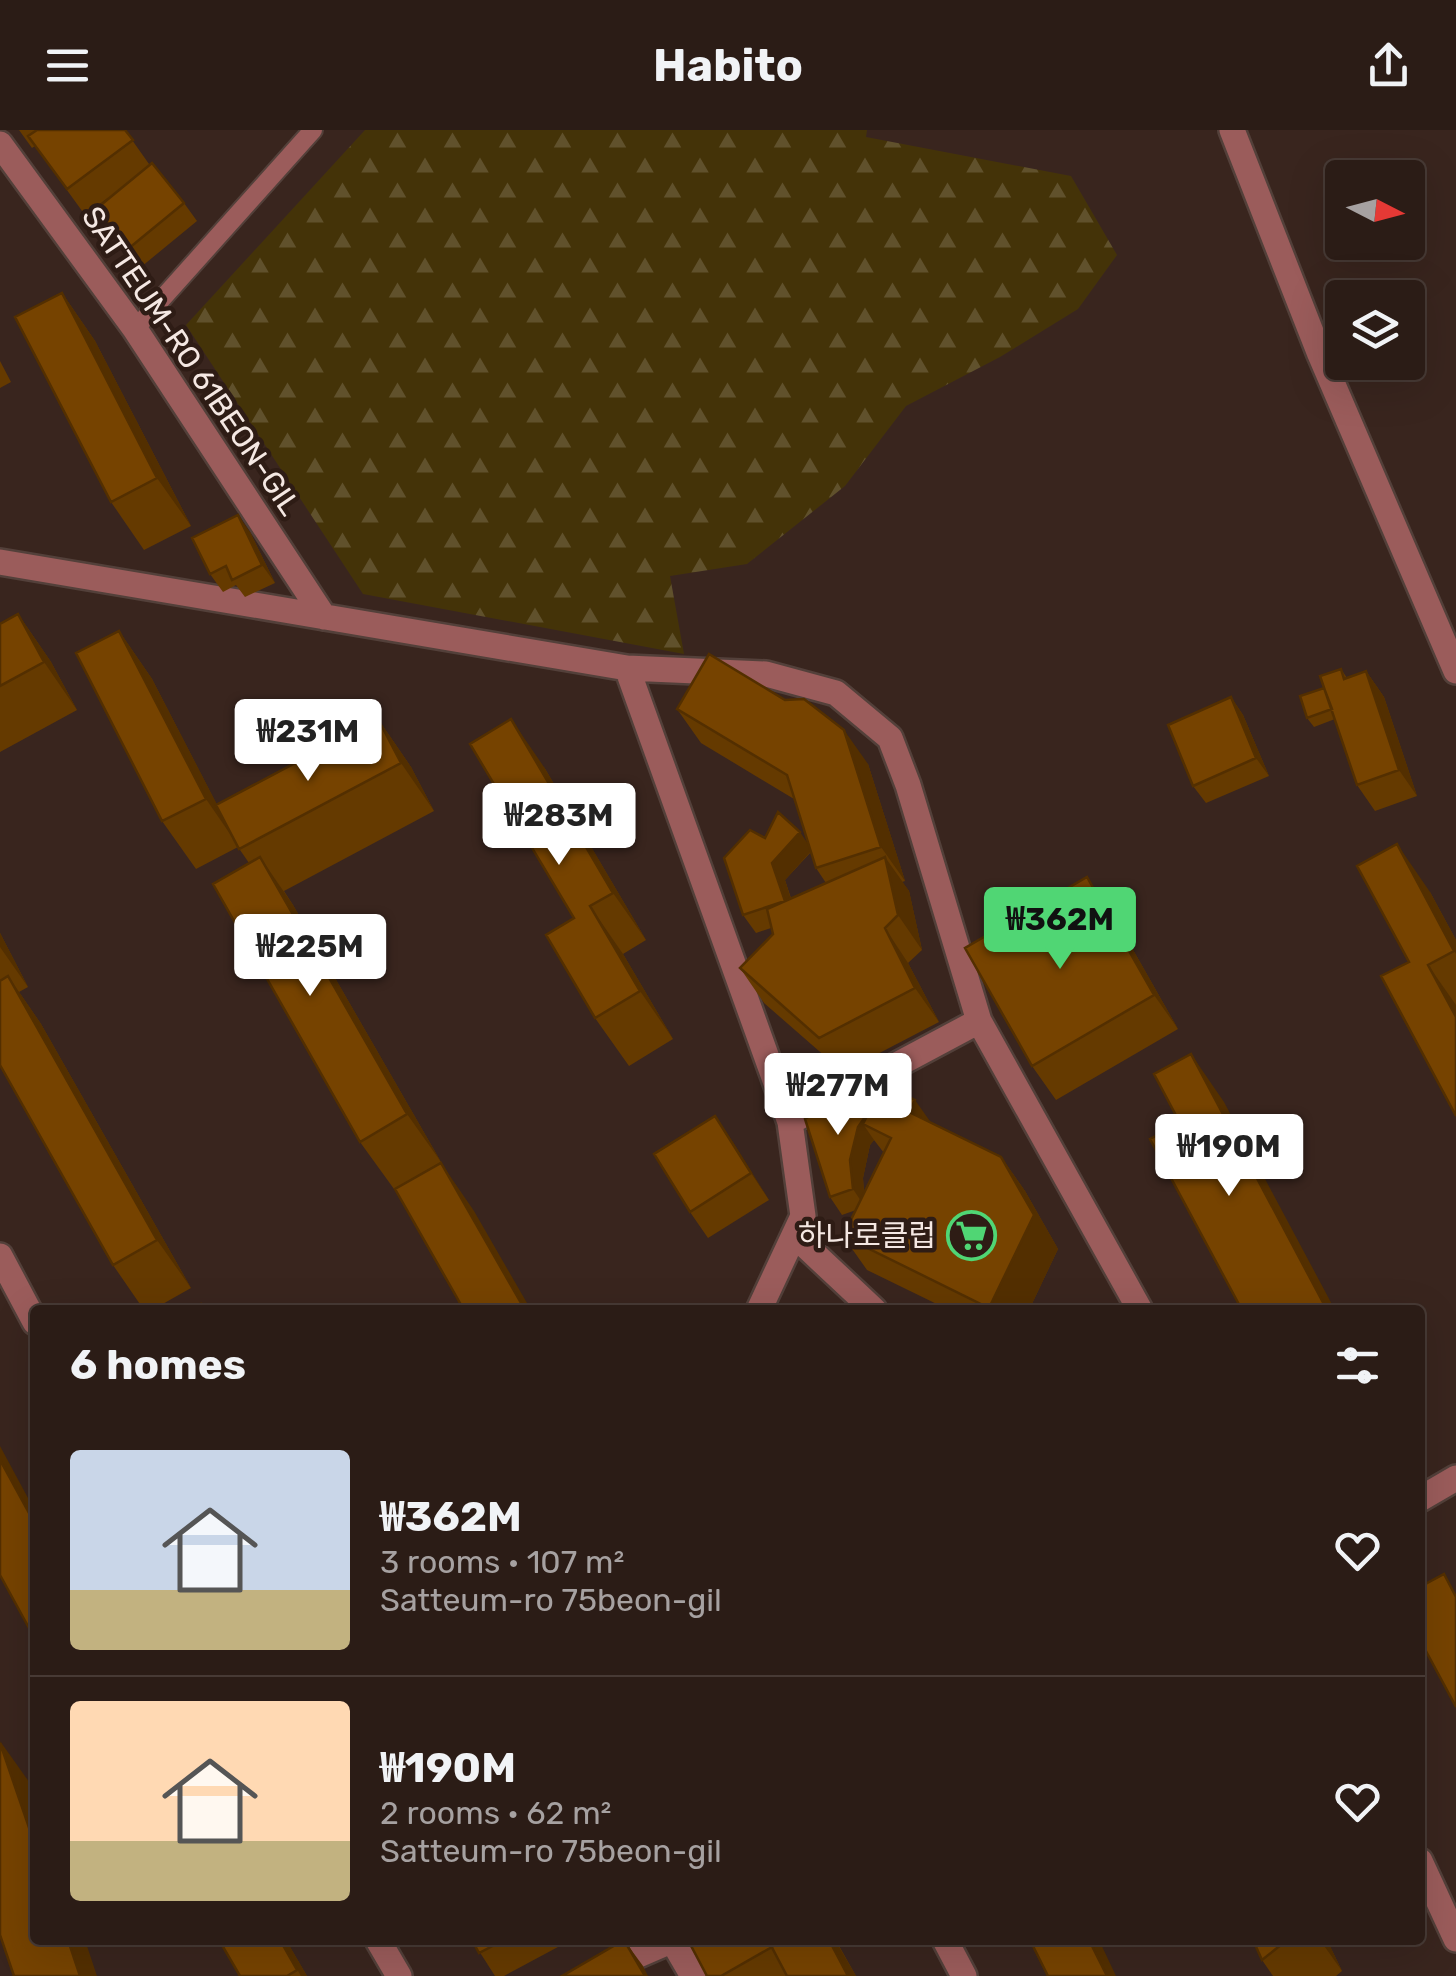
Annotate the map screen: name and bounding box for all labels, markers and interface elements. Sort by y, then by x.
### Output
icon: menu [40,38,95,93]
icon: share [1361,38,1416,93]
text: Habito [653,39,803,92]
north arrow [1325,160,1425,260]
map controls [1325,160,1425,380]
street label: SATTEUM-RO 61BEON-GIL [74,200,308,522]
button: layers [1325,280,1425,380]
pin: ₩231M [238,699,378,784]
text: ₩231M [257,712,359,750]
pin: ₩283M [489,783,629,868]
text: ₩283M [505,796,613,834]
pin: ₩362M [990,887,1130,972]
text: ₩362M [1006,900,1114,938]
pin: ₩225M [240,914,380,999]
text: ₩225M [256,927,364,965]
pin: ₩277M [768,1053,908,1138]
text: ₩277M [787,1066,889,1104]
pin: ₩190M [1159,1114,1299,1199]
text: ₩190M [1177,1127,1281,1165]
supermarket icon: 하나로클럽 [945,1210,997,1262]
place label: 하나로클럽 [798,1218,936,1254]
icon: filters [1330,1338,1385,1393]
text: 6 homes [70,1340,246,1390]
icon: home [150,1490,270,1610]
text: ₩362M [380,1492,522,1542]
icon: heart [1330,1523,1385,1578]
text: 3 rooms · 107 m² [380,1543,624,1581]
text: Satteum-ro 75beon-gil [380,1581,722,1619]
icon: home [150,1741,270,1861]
text: ₩190M [380,1743,516,1793]
icon: heart [1330,1774,1385,1829]
text: 2 rooms · 62 m² [380,1794,612,1832]
text: Satteum-ro 75beon-gil [380,1832,722,1870]

